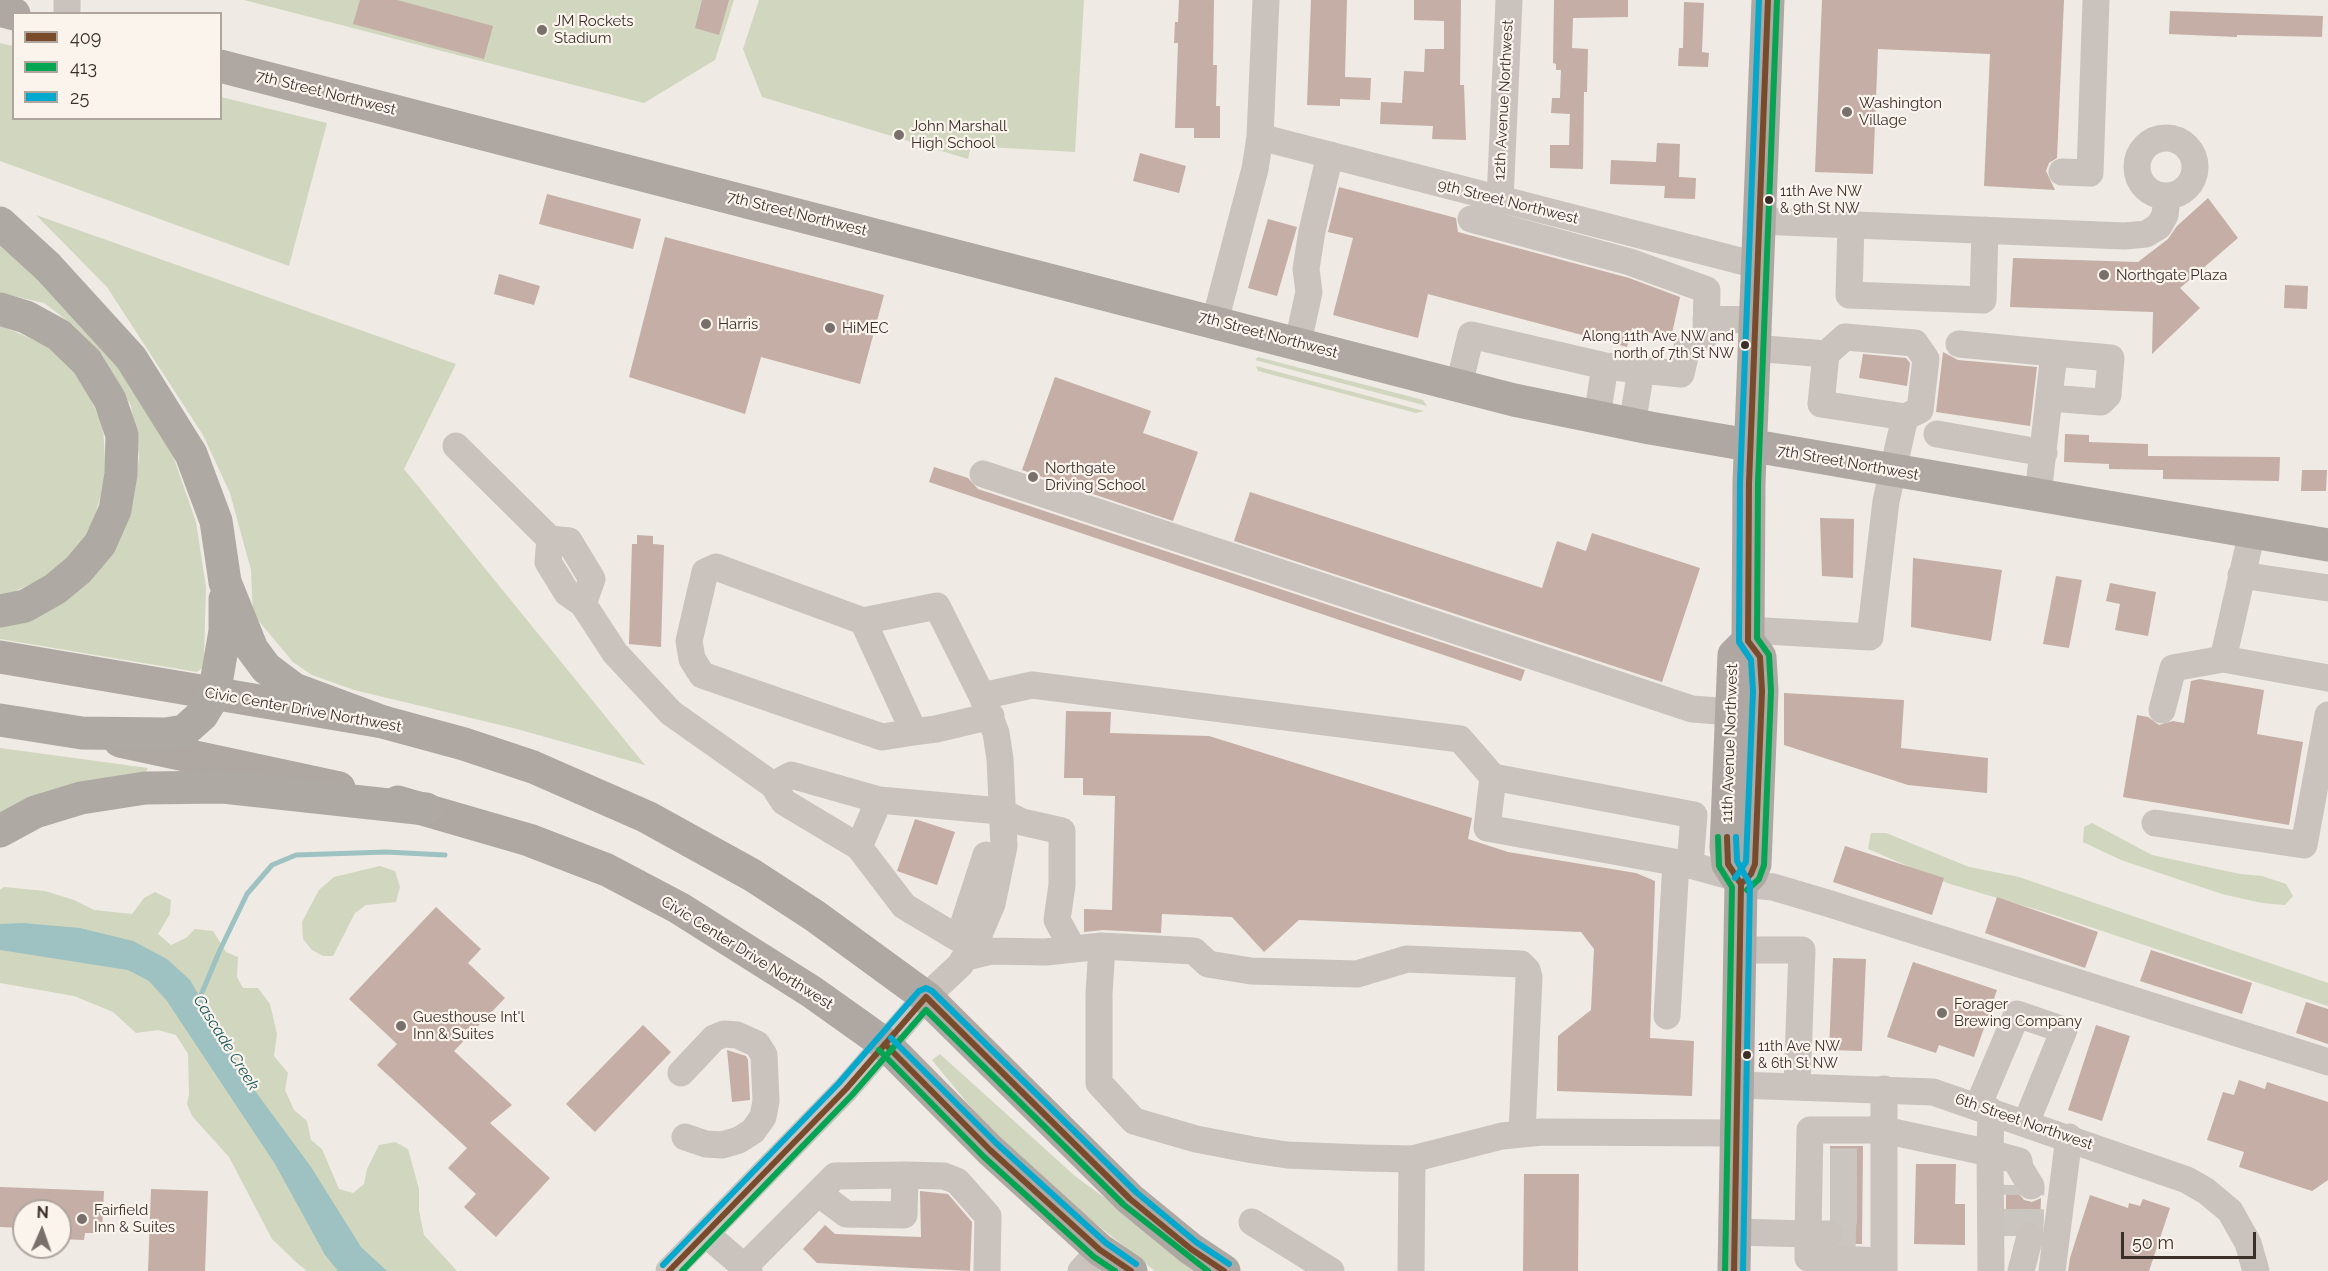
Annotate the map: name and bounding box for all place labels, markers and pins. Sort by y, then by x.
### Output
place label: JM Rockets Stadium [554,12,633,47]
marker: JM Rockets Stadium [535,23,549,37]
place label: Washington Village [1859,94,1942,129]
marker: Washington Village [1840,105,1854,119]
place label: John Marshall High School [911,117,1007,152]
marker: John Marshall High School [892,128,906,142]
place label: 11th Ave NW & 9th St NW [1780,184,1862,216]
marker: 11th Ave NW & 9th St NW [1763,194,1775,206]
place label: Northgate Plaza [2116,266,2227,284]
marker: Northgate Plaza [2097,268,2111,282]
place label: Harris [718,315,758,333]
marker: Harris [699,317,713,331]
place label: HiMEC [842,319,889,337]
marker: HiMEC [823,321,837,335]
place label: Along 11th Ave NW and north of 7th St NW [1582,329,1734,362]
marker: Along 11th Ave NW and north of 7th St NW [1739,339,1751,351]
place label: Northgate Driving School [1045,459,1145,494]
marker: Northgate Driving School [1026,470,1040,484]
place label: Forager Brewing Company [1954,995,2082,1030]
marker: Forager Brewing Company [1935,1006,1949,1020]
place label: Guesthouse Int'l Inn & Suites [413,1008,525,1043]
marker: Guesthouse Int'l Inn & Suites [394,1019,408,1033]
place label: 11th Ave NW & 6th St NW [1758,1039,1840,1072]
marker: 11th Ave NW & 6th St NW [1741,1049,1753,1061]
place label: Fairfield Inn & Suites [94,1201,175,1236]
marker: Fairfield Inn & Suites [75,1212,89,1226]

